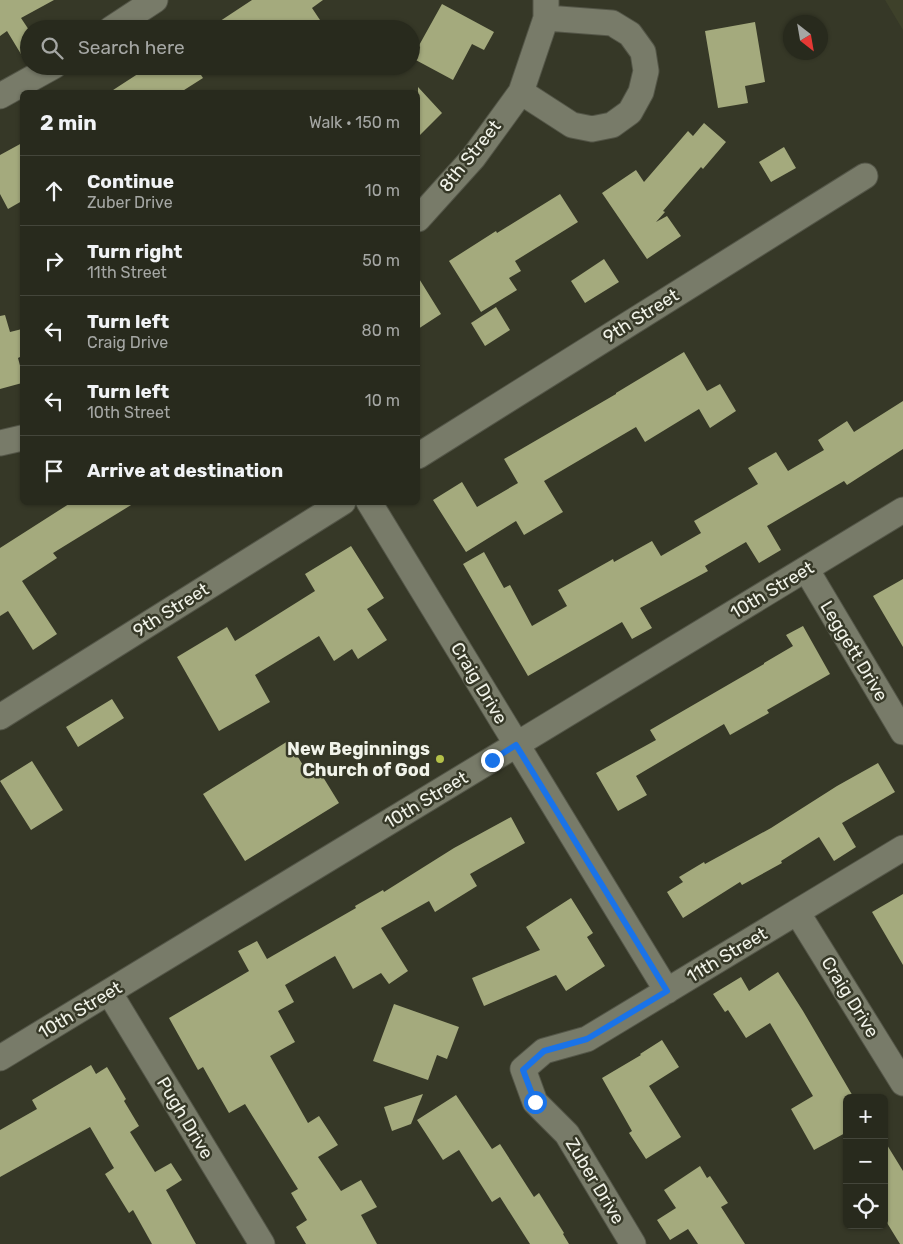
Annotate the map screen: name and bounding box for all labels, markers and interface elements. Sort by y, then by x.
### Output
north arrow [783,15,828,60]
search box [20,20,420,75]
icon: search [38,34,66,62]
text: Search here [78,36,185,59]
text: 2 min [40,110,97,135]
text: Walk · 150 m [309,113,400,132]
street label: 8th Street [434,116,506,196]
text: Continue [87,170,174,193]
icon: ahead [40,177,68,205]
text: 10 m [365,181,400,200]
text: Zuber Drive [87,193,173,212]
text: Turn right [87,240,182,263]
icon: right [40,247,68,275]
text: 50 m [362,251,400,270]
text: 11th Street [87,263,167,282]
street label: 9th Street [599,284,683,348]
text: Turn left [87,310,169,333]
icon: left [40,317,68,345]
text: 80 m [362,321,400,340]
text: Craig Drive [87,333,168,352]
text: Turn left [87,380,169,403]
icon: left [40,387,68,415]
text: 10 m [365,391,400,410]
text: 10th Street [87,403,170,422]
icon: arrive [40,457,68,485]
text: Arrive at destination [87,459,283,482]
street label: 10th Street [726,556,818,624]
street label: 9th Street [129,578,213,642]
street label: Leggett Drive [815,597,893,705]
street label: Craig Drive [446,638,512,728]
place label: New Beginnings Church of God [287,738,430,781]
route end [481,749,504,772]
marker: New Beginnings Church of God [434,753,446,765]
street label: 10th Street [380,766,472,834]
street label: 11th Street [683,922,771,988]
street label: Craig Drive [816,952,884,1042]
street label: 10th Street [34,976,126,1044]
street label: Pugh Drive [152,1073,218,1163]
route start [524,1091,547,1114]
map controls [843,1094,888,1229]
button: + [843,1094,888,1139]
street label: Zuber Drive [561,1134,629,1228]
button: − [843,1139,888,1184]
button: locate [843,1184,888,1229]

